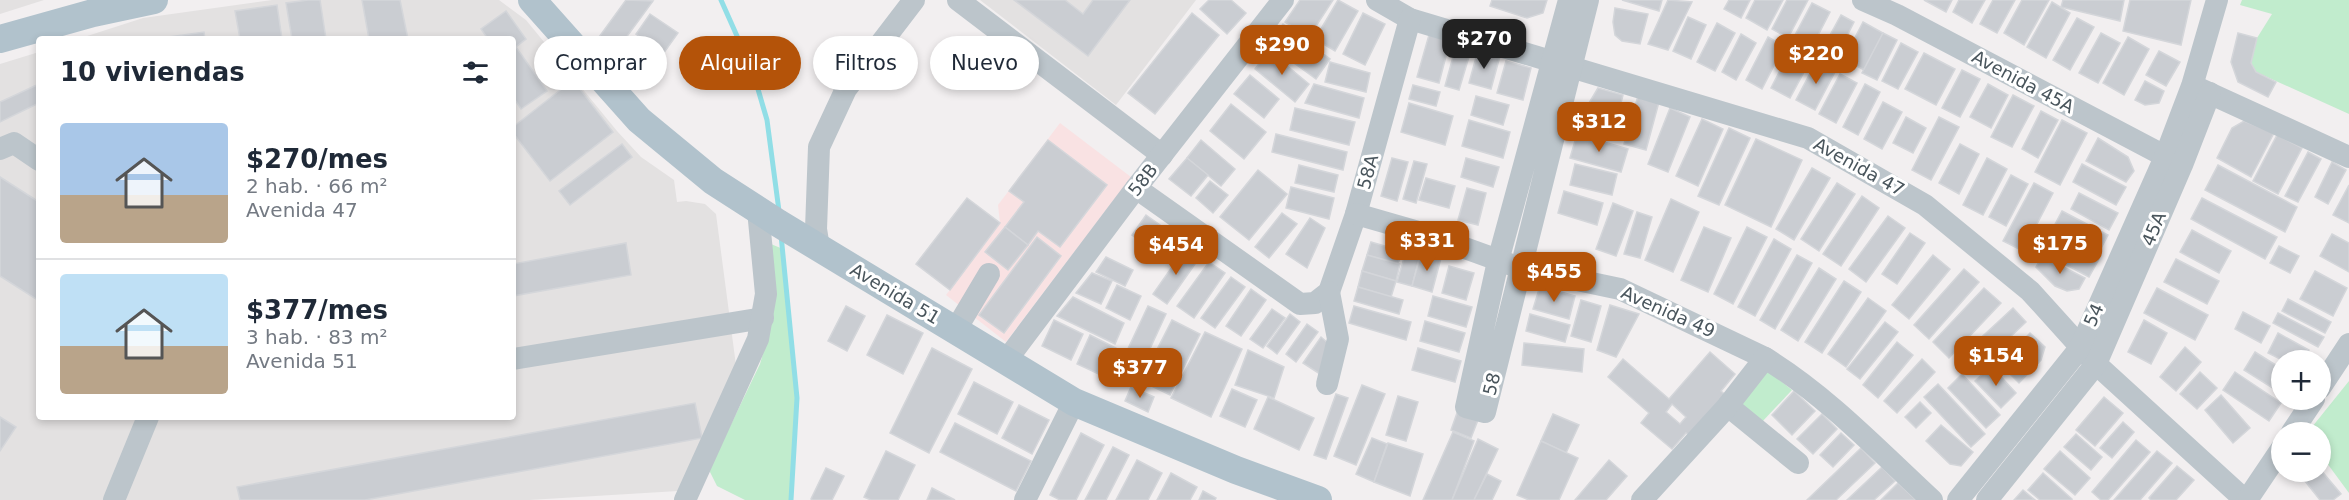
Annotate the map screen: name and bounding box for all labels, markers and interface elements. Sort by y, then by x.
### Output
pin: $270 [1448,19,1520,70]
pin: $290 [1246,25,1318,76]
text: $270 [1456,26,1512,50]
text: $290 [1254,32,1310,56]
pin: $220 [1780,34,1852,85]
chip: Comprar [534,36,667,90]
chip: Alquilar [679,36,801,90]
chip: Filtros [813,36,918,90]
chip: Nuevo [930,36,1039,90]
text: $220 [1788,41,1844,65]
street label: Avenida 45A [1969,46,2079,118]
icon: filters [459,56,492,89]
text: 10 viviendas [60,57,245,87]
pin: $312 [1563,102,1635,153]
text: $312 [1571,109,1627,133]
street label: Avenida 47 [1810,133,1908,200]
text: $270/mes [246,144,388,174]
icon: home [108,147,180,219]
street label: 58A [1353,151,1382,192]
street label: 58B [1123,159,1162,200]
text: 2 hab. · 66 m² [246,174,387,198]
text: Avenida 47 [246,198,358,222]
street label: 45A [2137,208,2170,249]
pin: $331 [1391,221,1463,272]
pin: $175 [2024,224,2096,275]
pin: $454 [1140,225,1212,276]
text: $331 [1399,228,1455,252]
text: $175 [2032,231,2088,255]
text: $454 [1148,232,1204,256]
pin: $455 [1518,252,1590,303]
street label: Avenida 51 [847,259,944,328]
text: $455 [1526,259,1582,283]
street label: Avenida 49 [1618,282,1718,342]
text: $377/mes [246,295,388,325]
icon: home [108,298,180,370]
street label: 54 [2079,300,2108,330]
text: 3 hab. · 83 m² [246,325,387,349]
pin: $154 [1960,336,2032,387]
text: $154 [1968,343,2024,367]
pin: $377 [1104,348,1176,399]
text: Avenida 51 [246,349,358,373]
map controls [2271,350,2331,482]
button: + [2271,350,2331,410]
text: $377 [1112,355,1168,379]
street label: 58 [1479,370,1504,398]
button: − [2271,422,2331,482]

